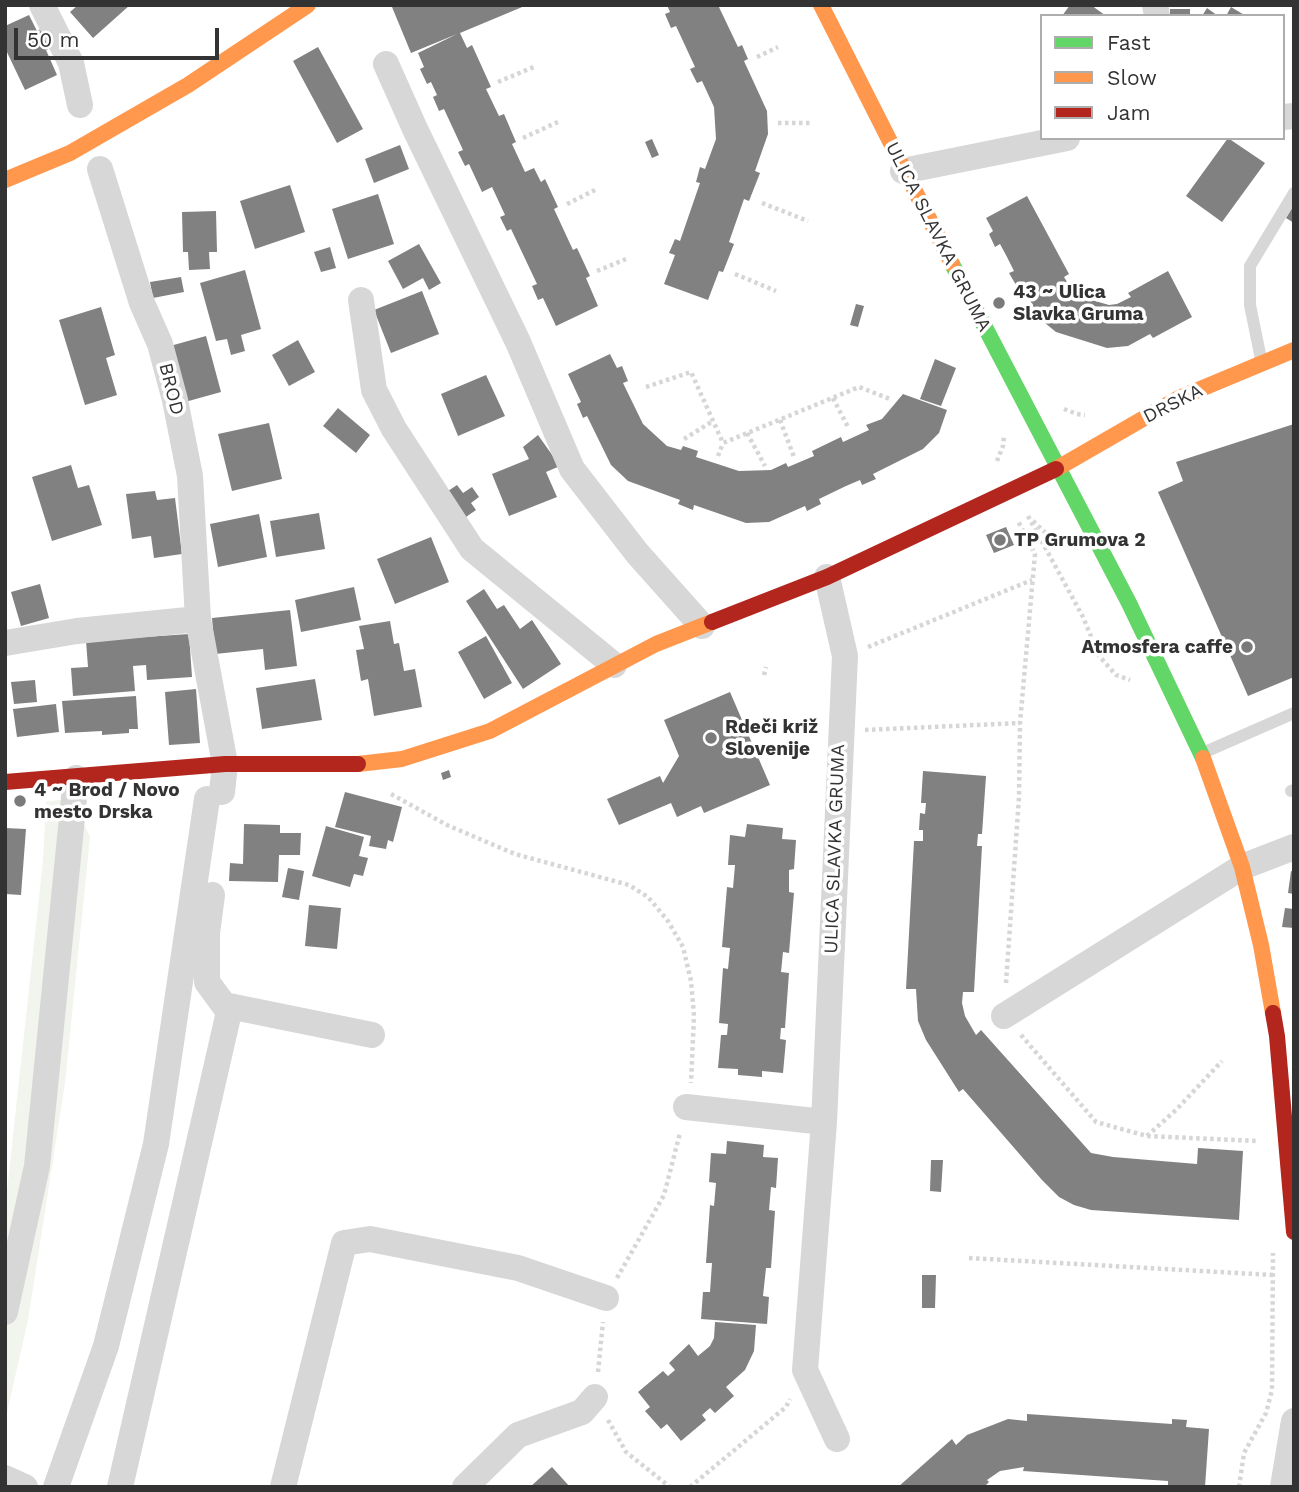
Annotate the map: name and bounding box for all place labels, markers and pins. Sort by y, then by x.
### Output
place label: 43 ~ Ulica Slavka Gruma [1013,281,1144,325]
marker: 43 ~ Ulica Slavka Gruma [991,295,1007,311]
place label: TP Grumova 2 [1014,529,1146,551]
marker: TP Grumova 2 [992,532,1008,548]
place label: Atmosfera caffe [1082,636,1233,658]
marker: Atmosfera caffe [1239,639,1255,655]
place label: Rdeči križ Slovenije [725,716,818,760]
marker: Rdeči križ Slovenije [703,730,719,746]
place label: 4 ~ Brod / Novo mesto Drska [34,779,180,823]
marker: 4 ~ Brod / Novo mesto Drska [12,793,28,809]

